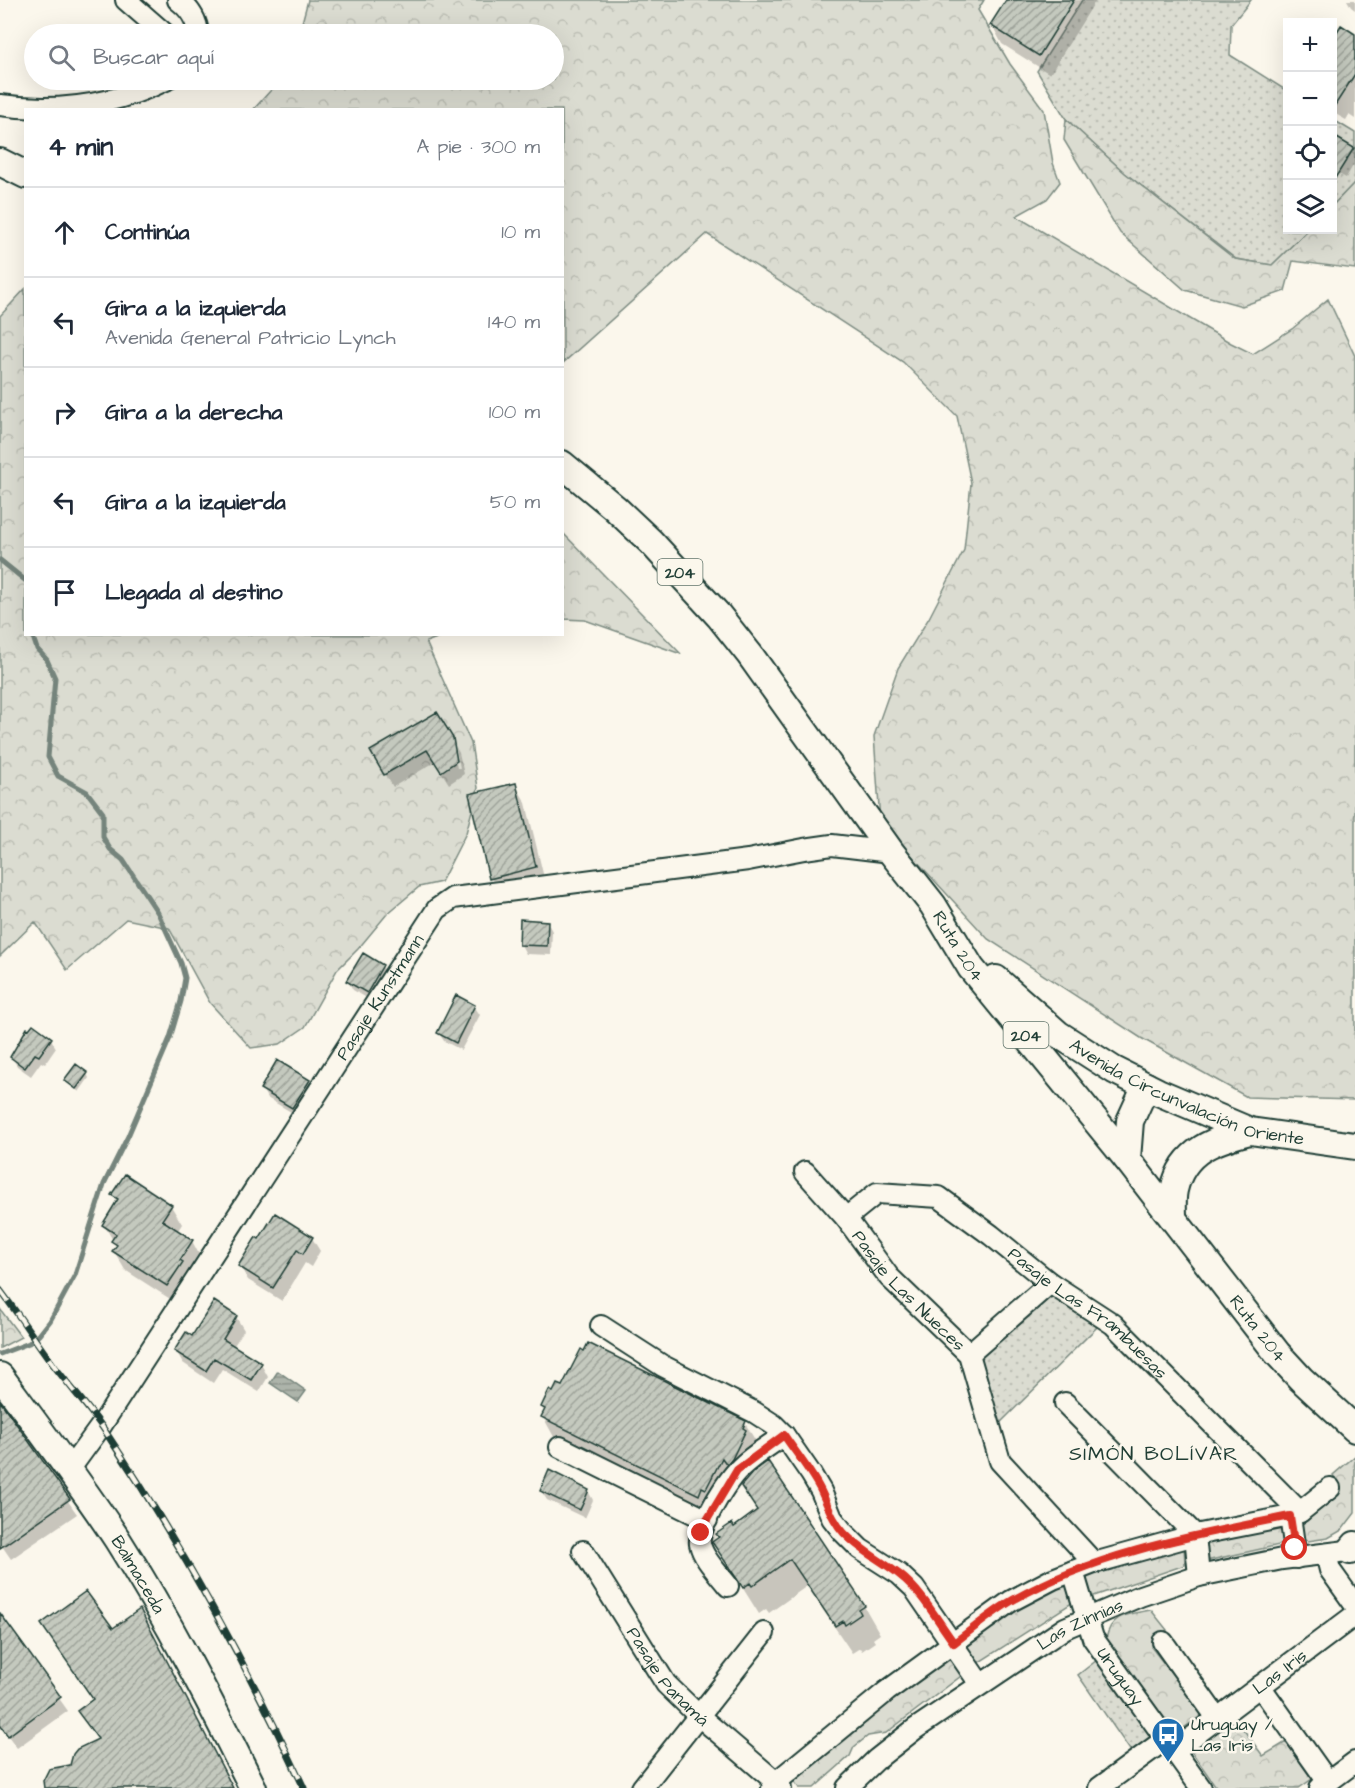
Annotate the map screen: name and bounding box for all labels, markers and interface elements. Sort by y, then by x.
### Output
map controls [1283,18,1337,234]
button: + [1283,18,1337,72]
search box [24,24,564,90]
icon: search [45,41,78,74]
text: Buscar aquí [93,42,214,73]
button: − [1283,72,1337,126]
button: locate [1283,126,1337,180]
text: 4 min [48,129,113,165]
text: A pie · 300 m [416,133,540,161]
button: layers [1283,180,1337,234]
icon: ahead [48,216,81,249]
text: Continúa [105,217,190,248]
text: 10 m [501,218,540,246]
text: Gira a la izquierda [105,293,286,324]
icon: left [48,306,81,339]
text: 140 m [488,308,540,336]
text: Avenida General Patricio Lynch [105,324,396,352]
icon: right [48,396,81,429]
text: Gira a la derecha [105,397,282,428]
text: 100 m [489,398,540,426]
icon: left [48,486,81,519]
text: Gira a la izquierda [105,487,286,518]
text: 50 m [490,488,540,516]
road number: 204 [658,559,702,585]
icon: arrive [48,576,81,609]
text: Llegada al destino [105,577,283,608]
street label: Ruta 204 [926,906,990,988]
street label: Pasaje Kunstmann [330,929,430,1065]
road number: 204 [1004,1022,1048,1048]
street label: Avenida Circunvalación Oriente [1064,1033,1306,1152]
street label: Pasaje Las Nueces [846,1225,971,1357]
street label: Pasaje Las Frambuesas [1002,1242,1173,1385]
street label: Ruta 204 [1223,1290,1292,1368]
district label: SIMÓN BOLÍVAR [1069,1440,1239,1468]
route end [687,1519,713,1545]
street label: Balmaceda [105,1531,171,1618]
route start [1281,1534,1307,1560]
street label: Las Zinnias [1032,1593,1127,1657]
street label: Pasaje Panamá [620,1622,714,1732]
street label: Uruguay [1090,1642,1150,1712]
street label: Las Iris [1247,1643,1312,1701]
place label: Uruguay / Las Iris [1191,1712,1273,1758]
bus stop icon: Uruguay / Las Iris [1150,1716,1186,1763]

